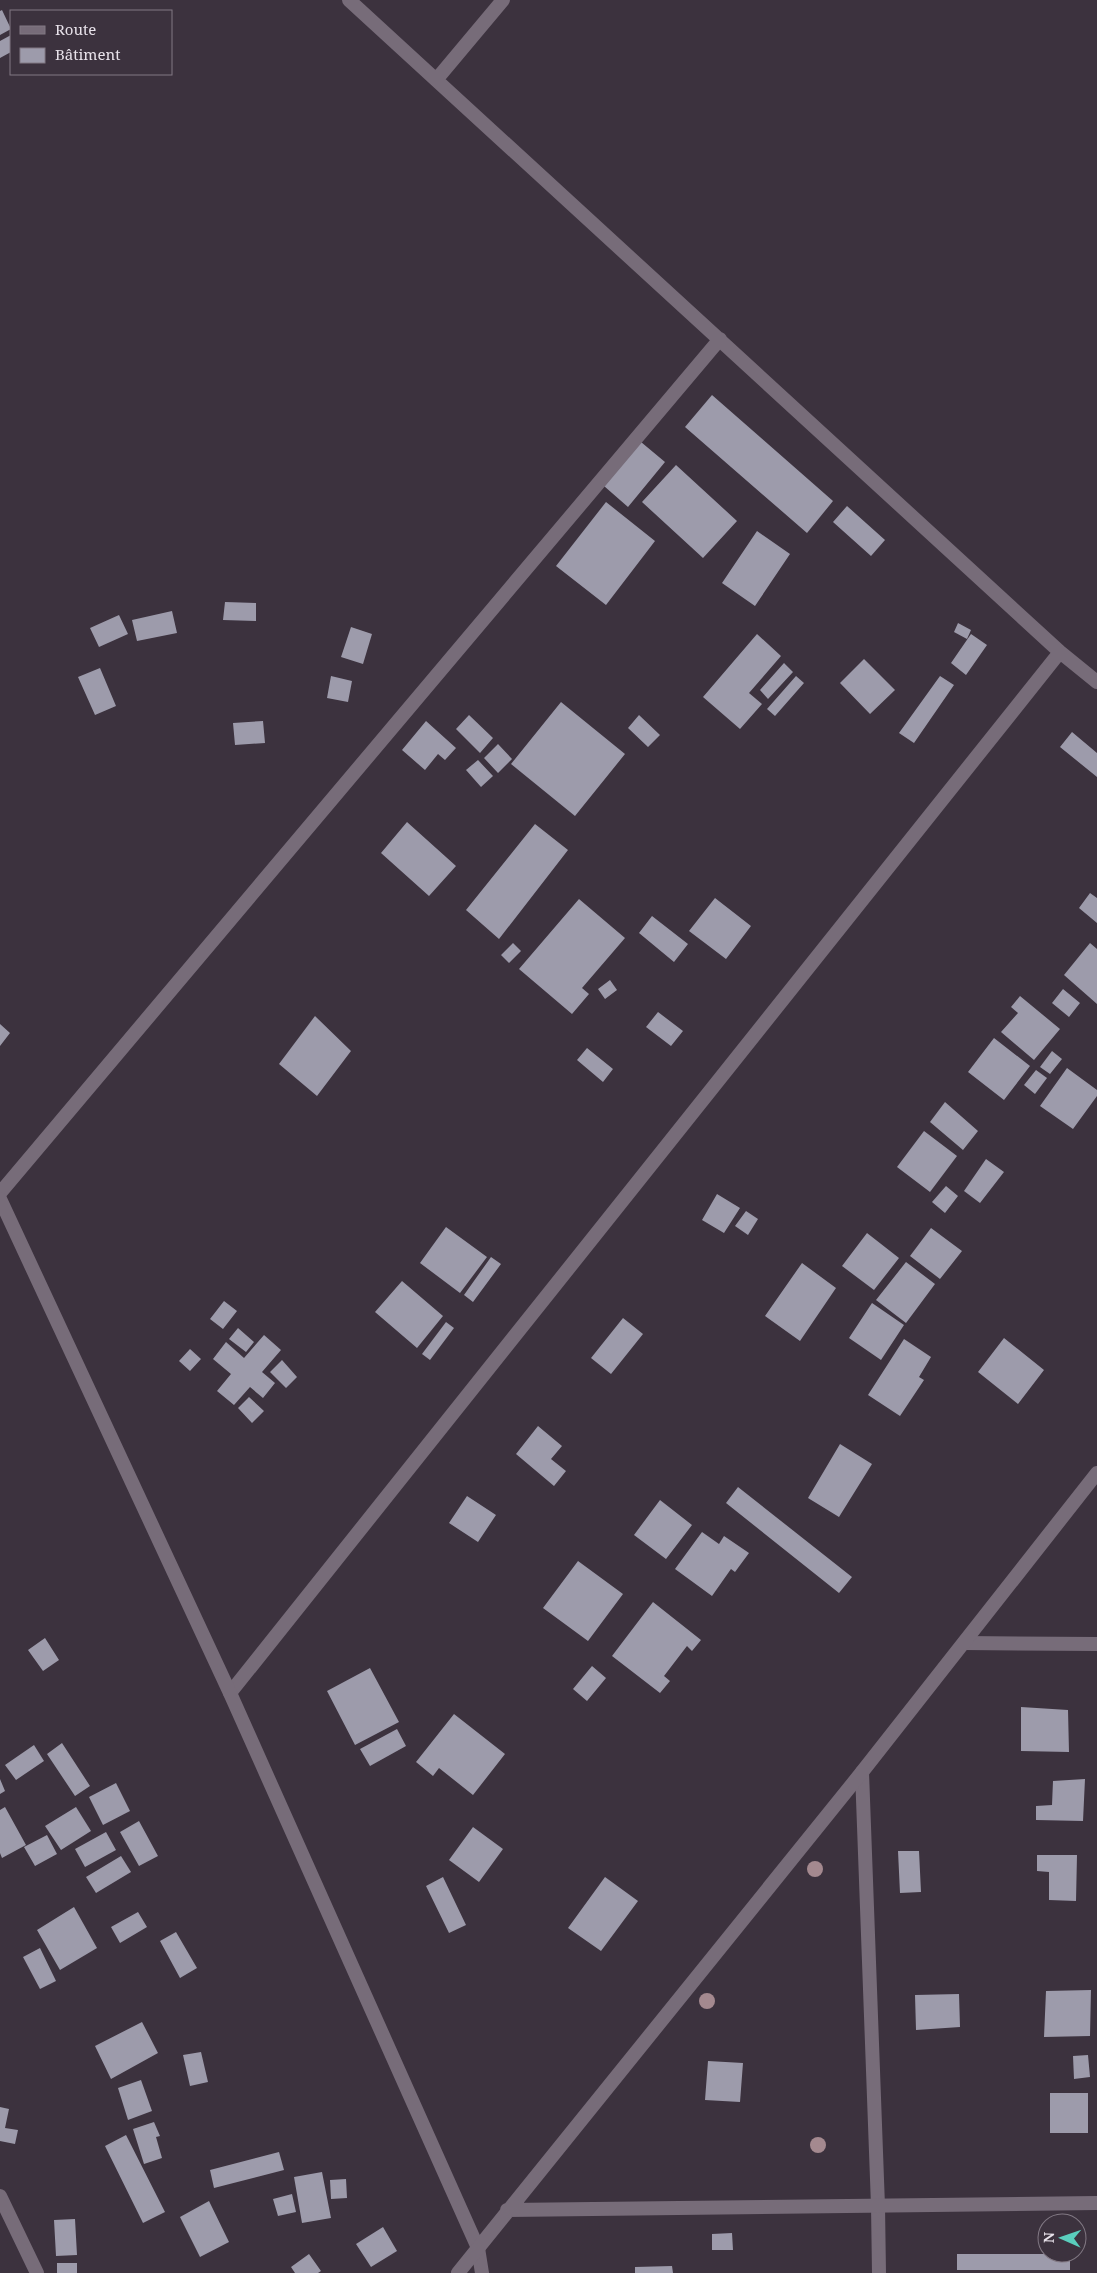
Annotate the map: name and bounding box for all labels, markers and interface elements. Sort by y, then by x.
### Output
legend [10,10,172,75]
text: Route [55,19,96,39]
text: Bâtiment [55,44,121,64]
north arrow [1037,2213,1087,2263]
text: N [1039,2232,1058,2243]

